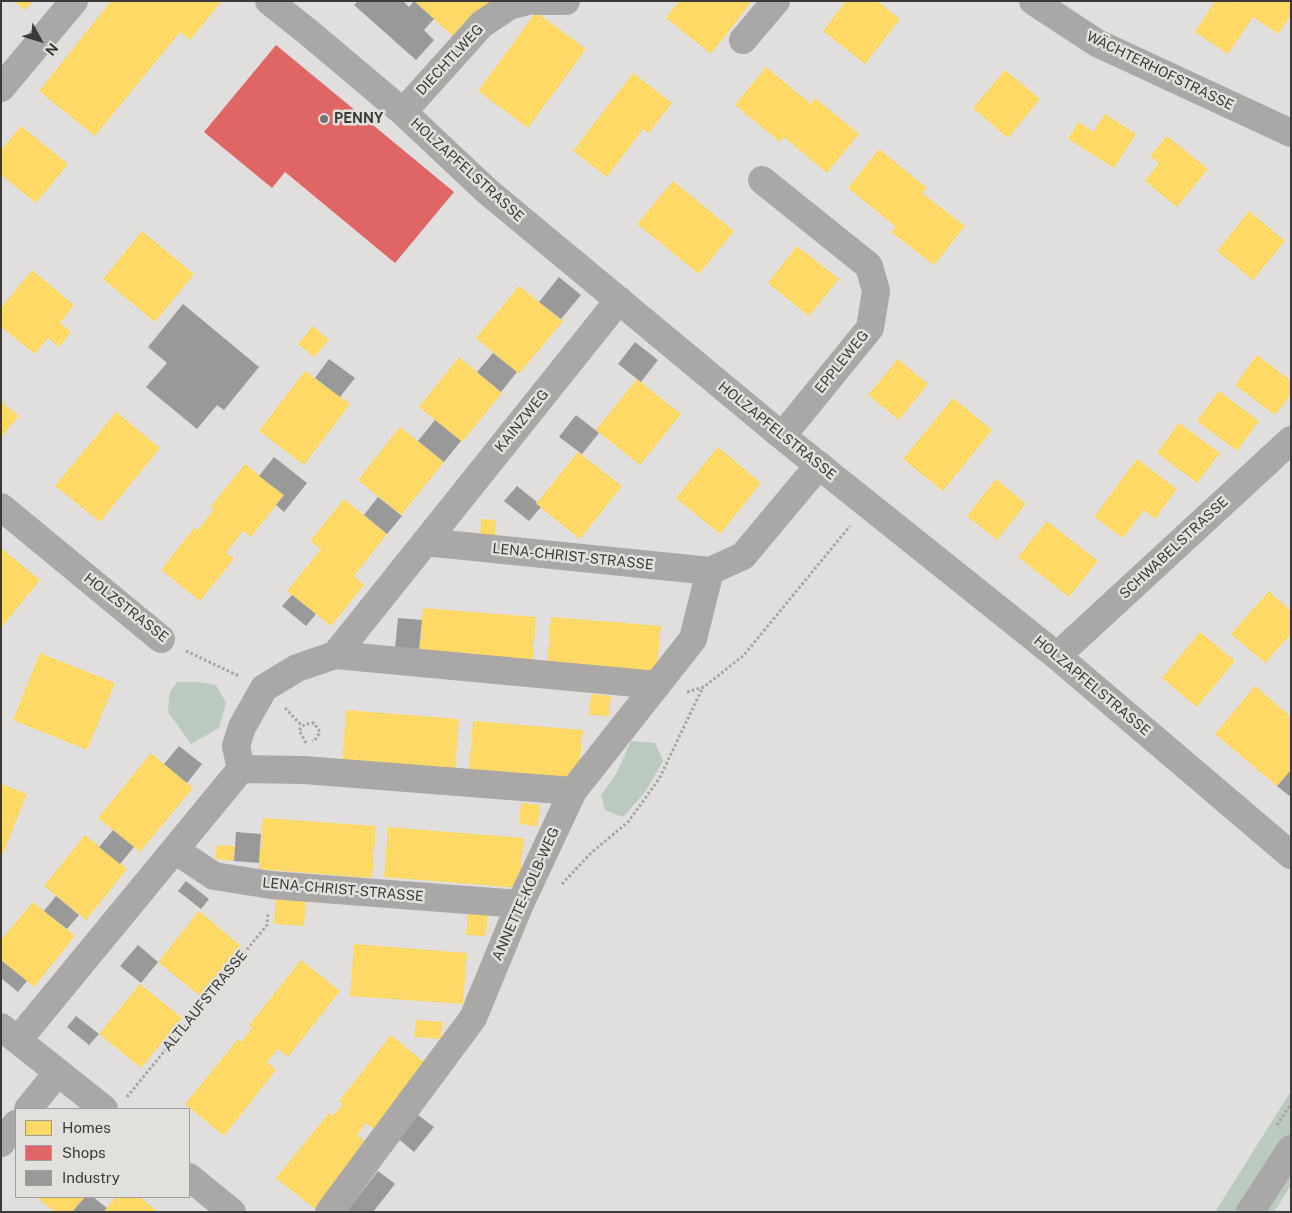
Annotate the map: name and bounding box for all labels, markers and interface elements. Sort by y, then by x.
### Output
north arrow [15,15,65,65]
street label: DIECHTLWEG [413,21,487,99]
street label: WÄCHTERHOFSTRASSE [1084,28,1236,114]
text: N [42,40,61,59]
place label: PENNY [334,111,383,127]
marker: PENNY [318,113,330,125]
street label: HOLZAPFELSTRASSE [407,115,527,225]
street label: EPPLEWEG [812,327,872,397]
street label: HOLZAPFELSTRASSE [715,378,839,484]
street label: KAINZWEG [492,386,552,456]
street label: SCHWABELSTRASSE [1116,493,1232,603]
street label: LENA-CHRIST-STRASSE [492,540,654,574]
street label: HOLZSTRASSE [81,570,171,646]
street label: HOLZAPFELSTRASSE [1030,632,1154,740]
street label: ANNETTE-KOLB-WEG [489,825,563,963]
street label: LENA-CHRIST-STRASSE [262,875,424,905]
street label: ALTLAUFSTRASSE [159,947,251,1055]
legend [15,1108,190,1198]
text: Homes [62,1119,111,1136]
text: Shops [62,1144,106,1161]
text: Industry [62,1169,120,1186]

